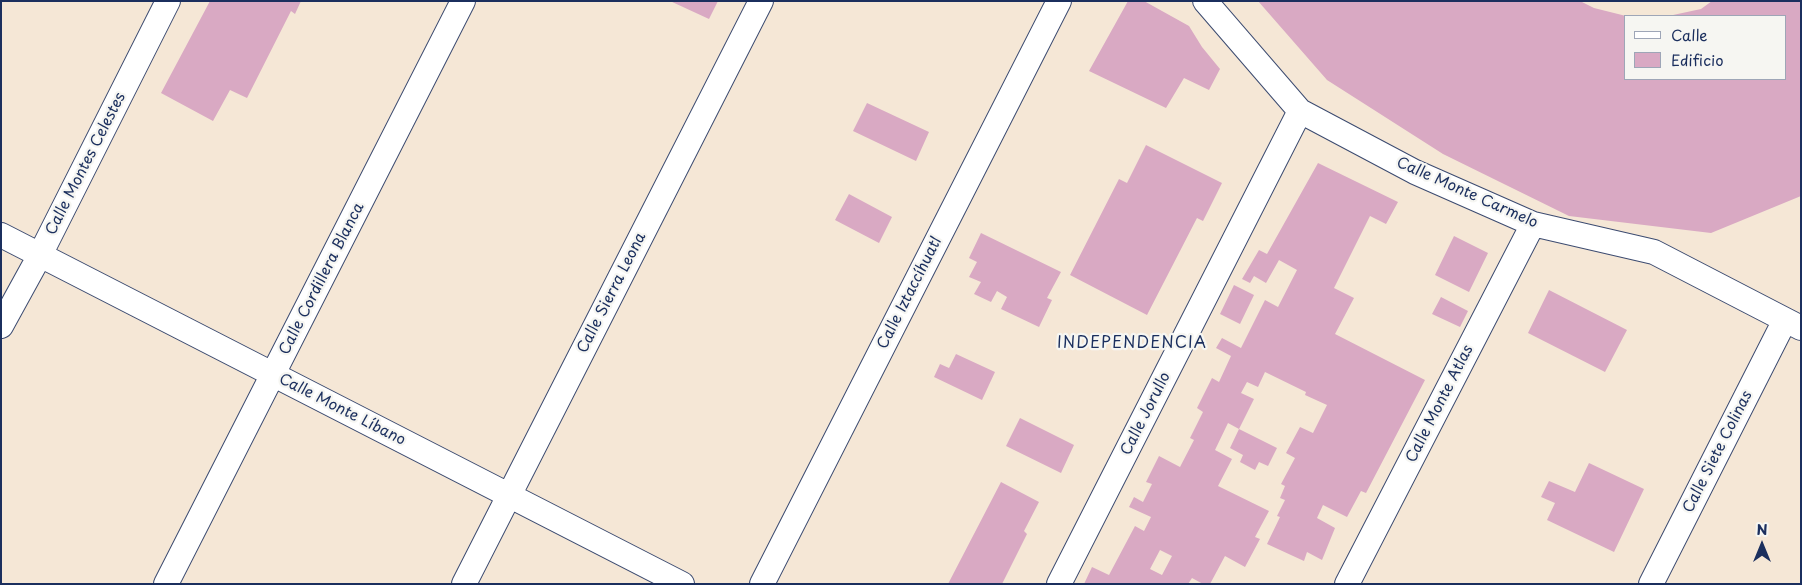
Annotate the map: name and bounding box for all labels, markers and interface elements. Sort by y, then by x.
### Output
legend [1624,15,1787,80]
text: Calle [1671,23,1708,46]
text: Edificio [1671,48,1724,71]
street label: Calle Montes Celestes [42,90,130,238]
street label: Calle Monte Carmelo [1394,154,1540,232]
street label: Calle Cordillera Blanca [276,200,368,358]
street label: Calle Sierra Leona [574,230,650,356]
street label: Calle Iztaccíhuatl [874,234,946,352]
district label: INDEPENDENCIA [1055,334,1209,354]
street label: Calle Monte Atlas [1403,342,1477,466]
street label: Calle Jorullo [1117,369,1175,459]
street label: Calle Monte Líbano [276,370,408,450]
street label: Calle Siete Colinas [1679,388,1757,516]
text: N [1756,519,1768,540]
north arrow [1737,520,1787,570]

